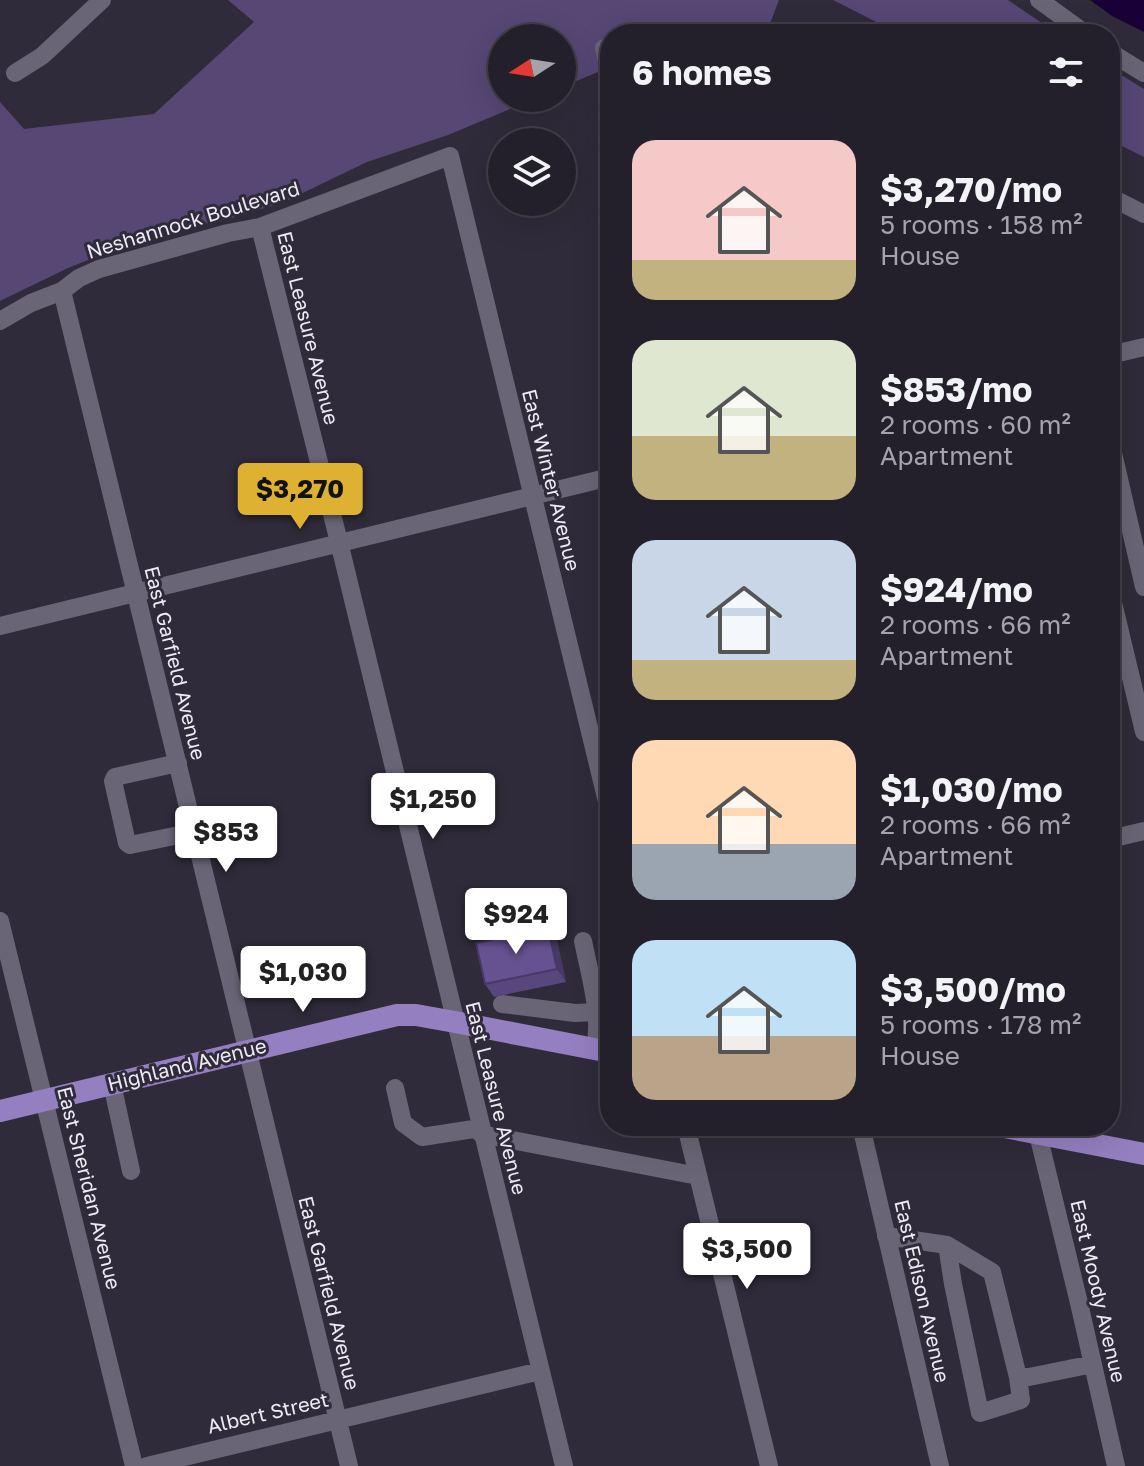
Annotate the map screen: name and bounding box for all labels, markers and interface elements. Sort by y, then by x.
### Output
north arrow [488,24,576,112]
map controls [488,24,576,216]
icon: filters [1044,50,1088,94]
text: 6 homes [632,52,772,92]
button: layers [488,128,576,216]
text: $3,270/mo [880,169,1062,209]
icon: home [696,172,792,268]
street label: Neshannock Boulevard [83,175,302,263]
text: 5 rooms · 158 m² [880,209,1083,240]
street label: East Leasure Avenue [273,229,345,427]
text: House [880,240,960,271]
text: $853/mo [880,369,1033,409]
icon: home [696,372,792,468]
street label: East Winter Avenue [518,386,586,573]
text: 2 rooms · 60 m² [880,409,1071,440]
text: Apartment [880,440,1013,471]
pin: $3,270 [235,463,365,531]
text: $3,270 [256,473,344,504]
street label: East Garfield Avenue [140,563,212,762]
text: $924/mo [880,569,1033,609]
icon: home [696,572,792,668]
text: 2 rooms · 66 m² [880,609,1071,640]
text: Apartment [880,640,1013,671]
text: $1,030/mo [880,769,1063,809]
icon: home [696,772,792,868]
pin: $1,250 [368,773,498,841]
text: $1,250 [389,783,477,814]
pin: $853 [179,806,273,874]
text: 2 rooms · 66 m² [880,809,1071,840]
text: $853 [193,816,259,847]
text: Apartment [880,840,1013,871]
pin: $924 [469,888,563,956]
text: $924 [483,898,549,929]
pin: $1,030 [238,946,368,1014]
text: $1,030 [259,956,347,987]
text: $3,500/mo [880,969,1066,1009]
icon: home [696,972,792,1068]
street label: East Leasure Avenue [461,999,533,1197]
text: 5 rooms · 178 m² [880,1009,1081,1040]
street label: Highland Avenue [105,1033,269,1095]
text: House [880,1040,960,1071]
street label: East Sheridan Avenue [53,1084,127,1292]
street label: East Garfield Avenue [294,1193,366,1392]
street label: East Edison Avenue [890,1197,956,1385]
street label: East Moody Avenue [1066,1197,1132,1385]
pin: $3,500 [682,1223,812,1291]
text: $3,500 [701,1233,793,1264]
street label: Albert Street [205,1386,331,1438]

